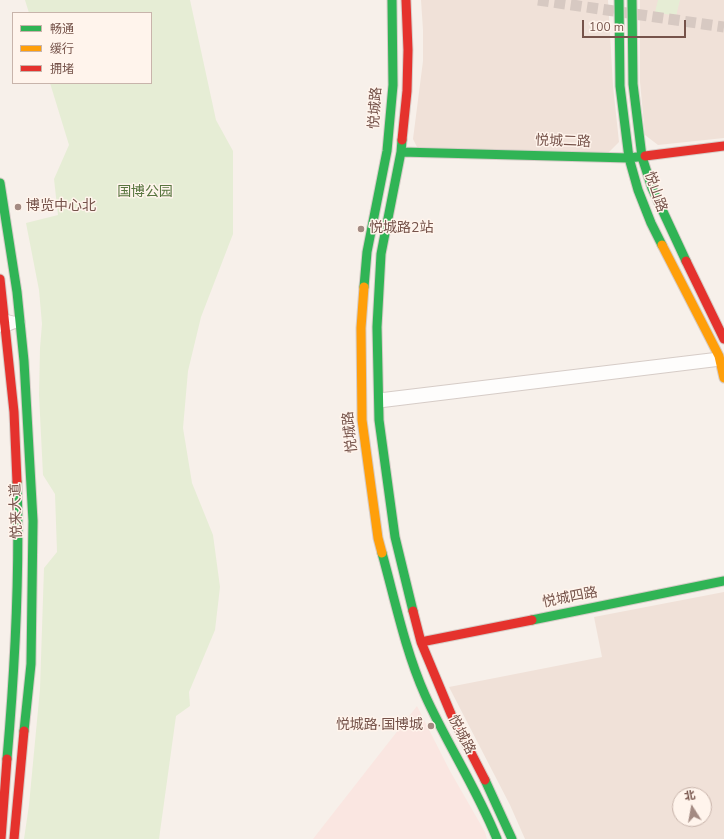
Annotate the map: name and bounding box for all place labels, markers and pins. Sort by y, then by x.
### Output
place label: 博览中心北 [26,199,96,215]
marker: 博览中心北 [13,202,23,212]
place label: 悦城路2站 [369,221,433,237]
marker: 悦城路2站 [356,224,366,234]
place label: 悦城路·国博城 [336,718,423,734]
marker: 悦城路·国博城 [426,721,436,731]

